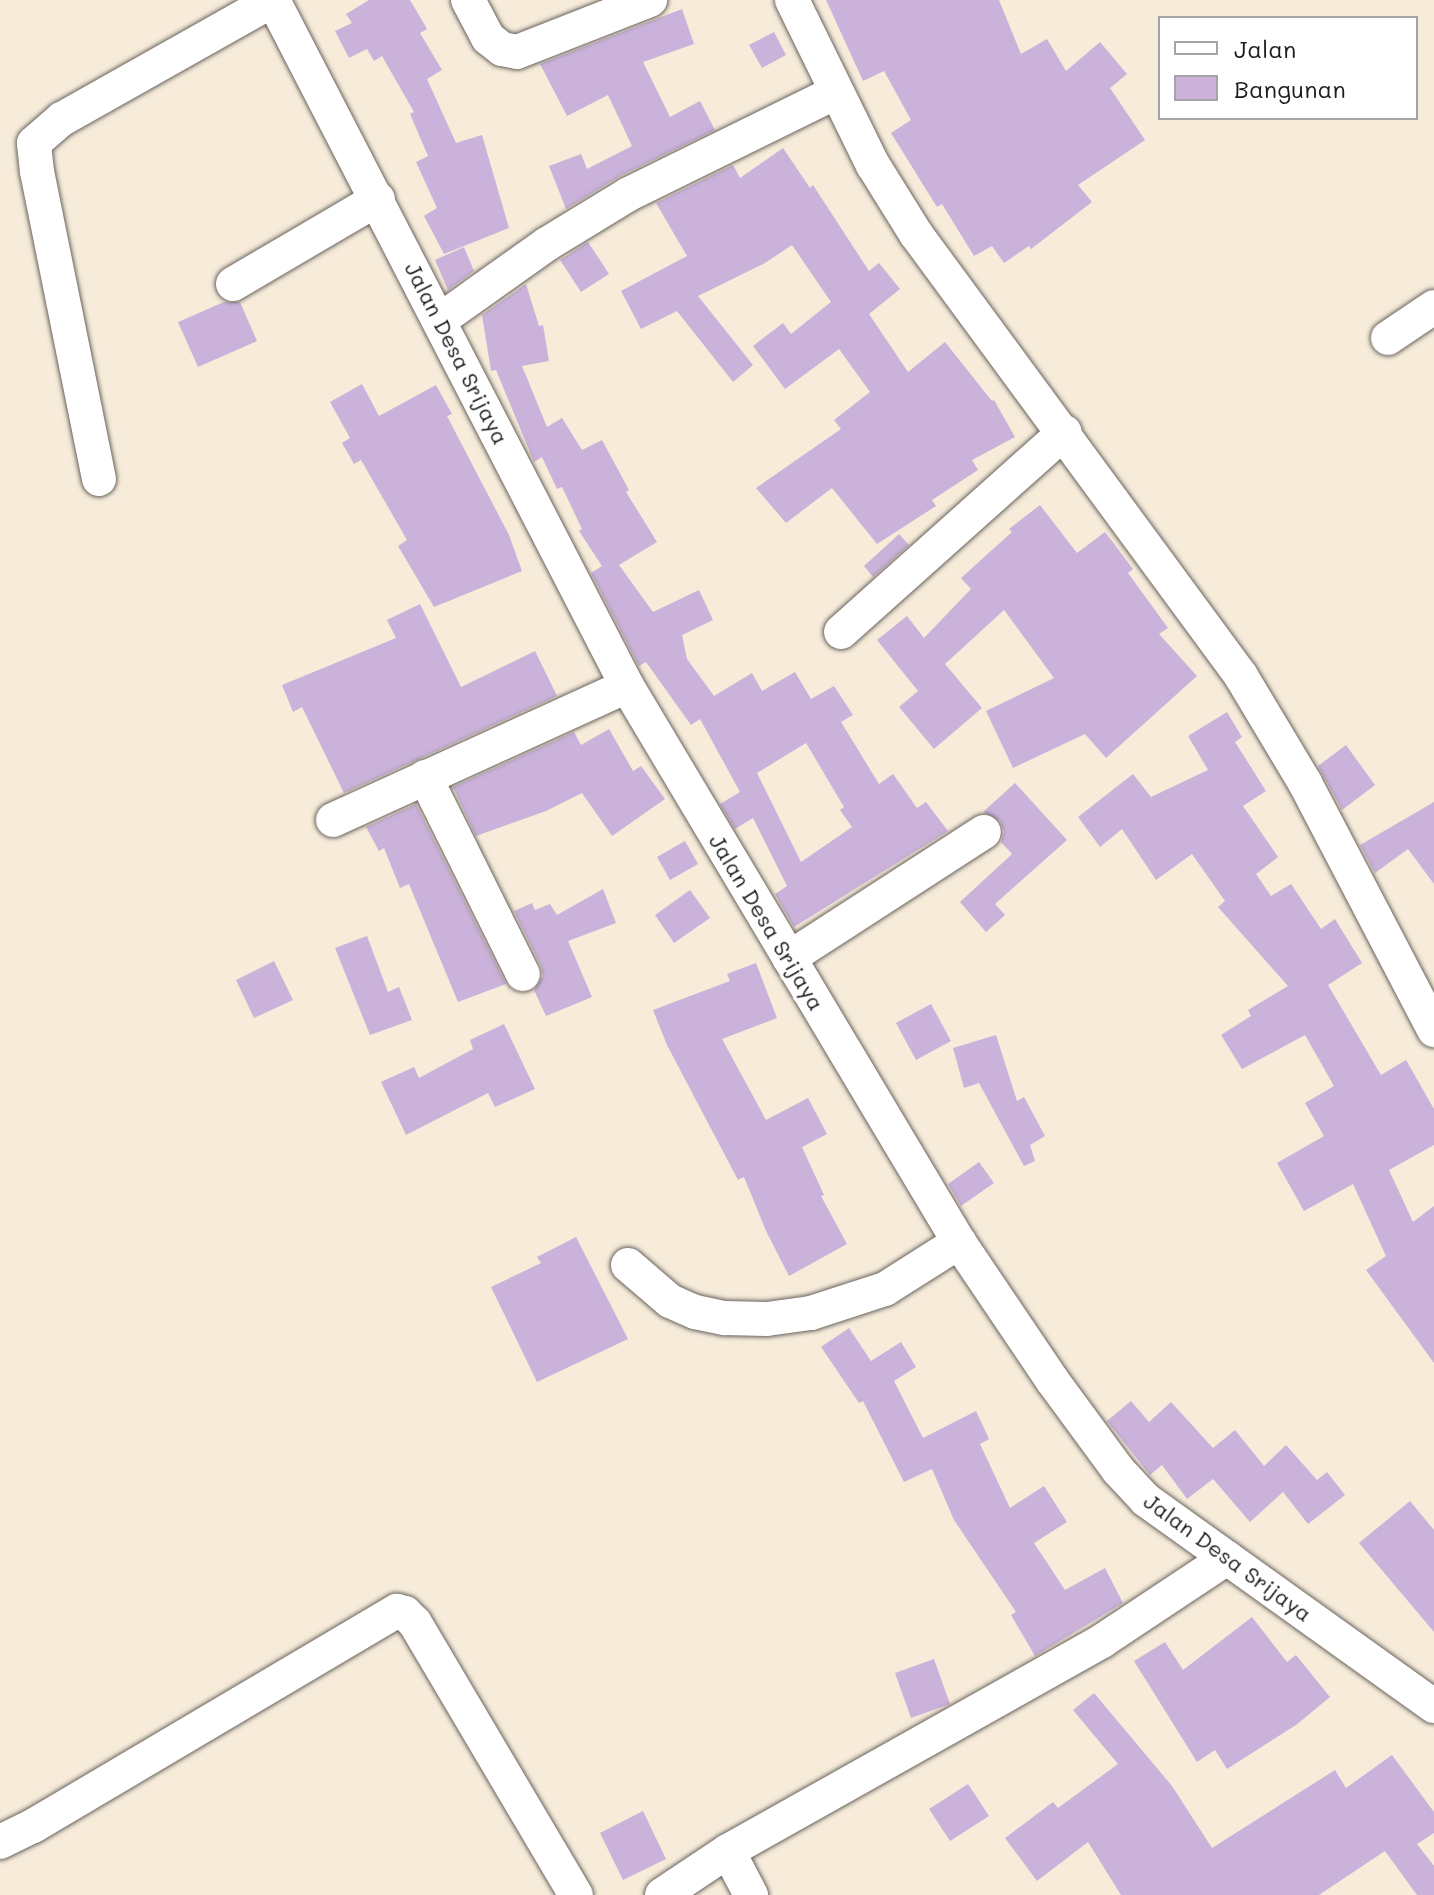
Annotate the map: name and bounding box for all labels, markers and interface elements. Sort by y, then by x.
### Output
legend [1158,16,1418,120]
text: Jalan [1234,33,1296,64]
text: Bangunan [1234,73,1346,104]
street label: Jalan Desa Srijaya [400,258,514,448]
street label: Jalan Desa Srijaya [704,829,830,1015]
street label: Jalan Desa Srijaya [1139,1487,1317,1627]

